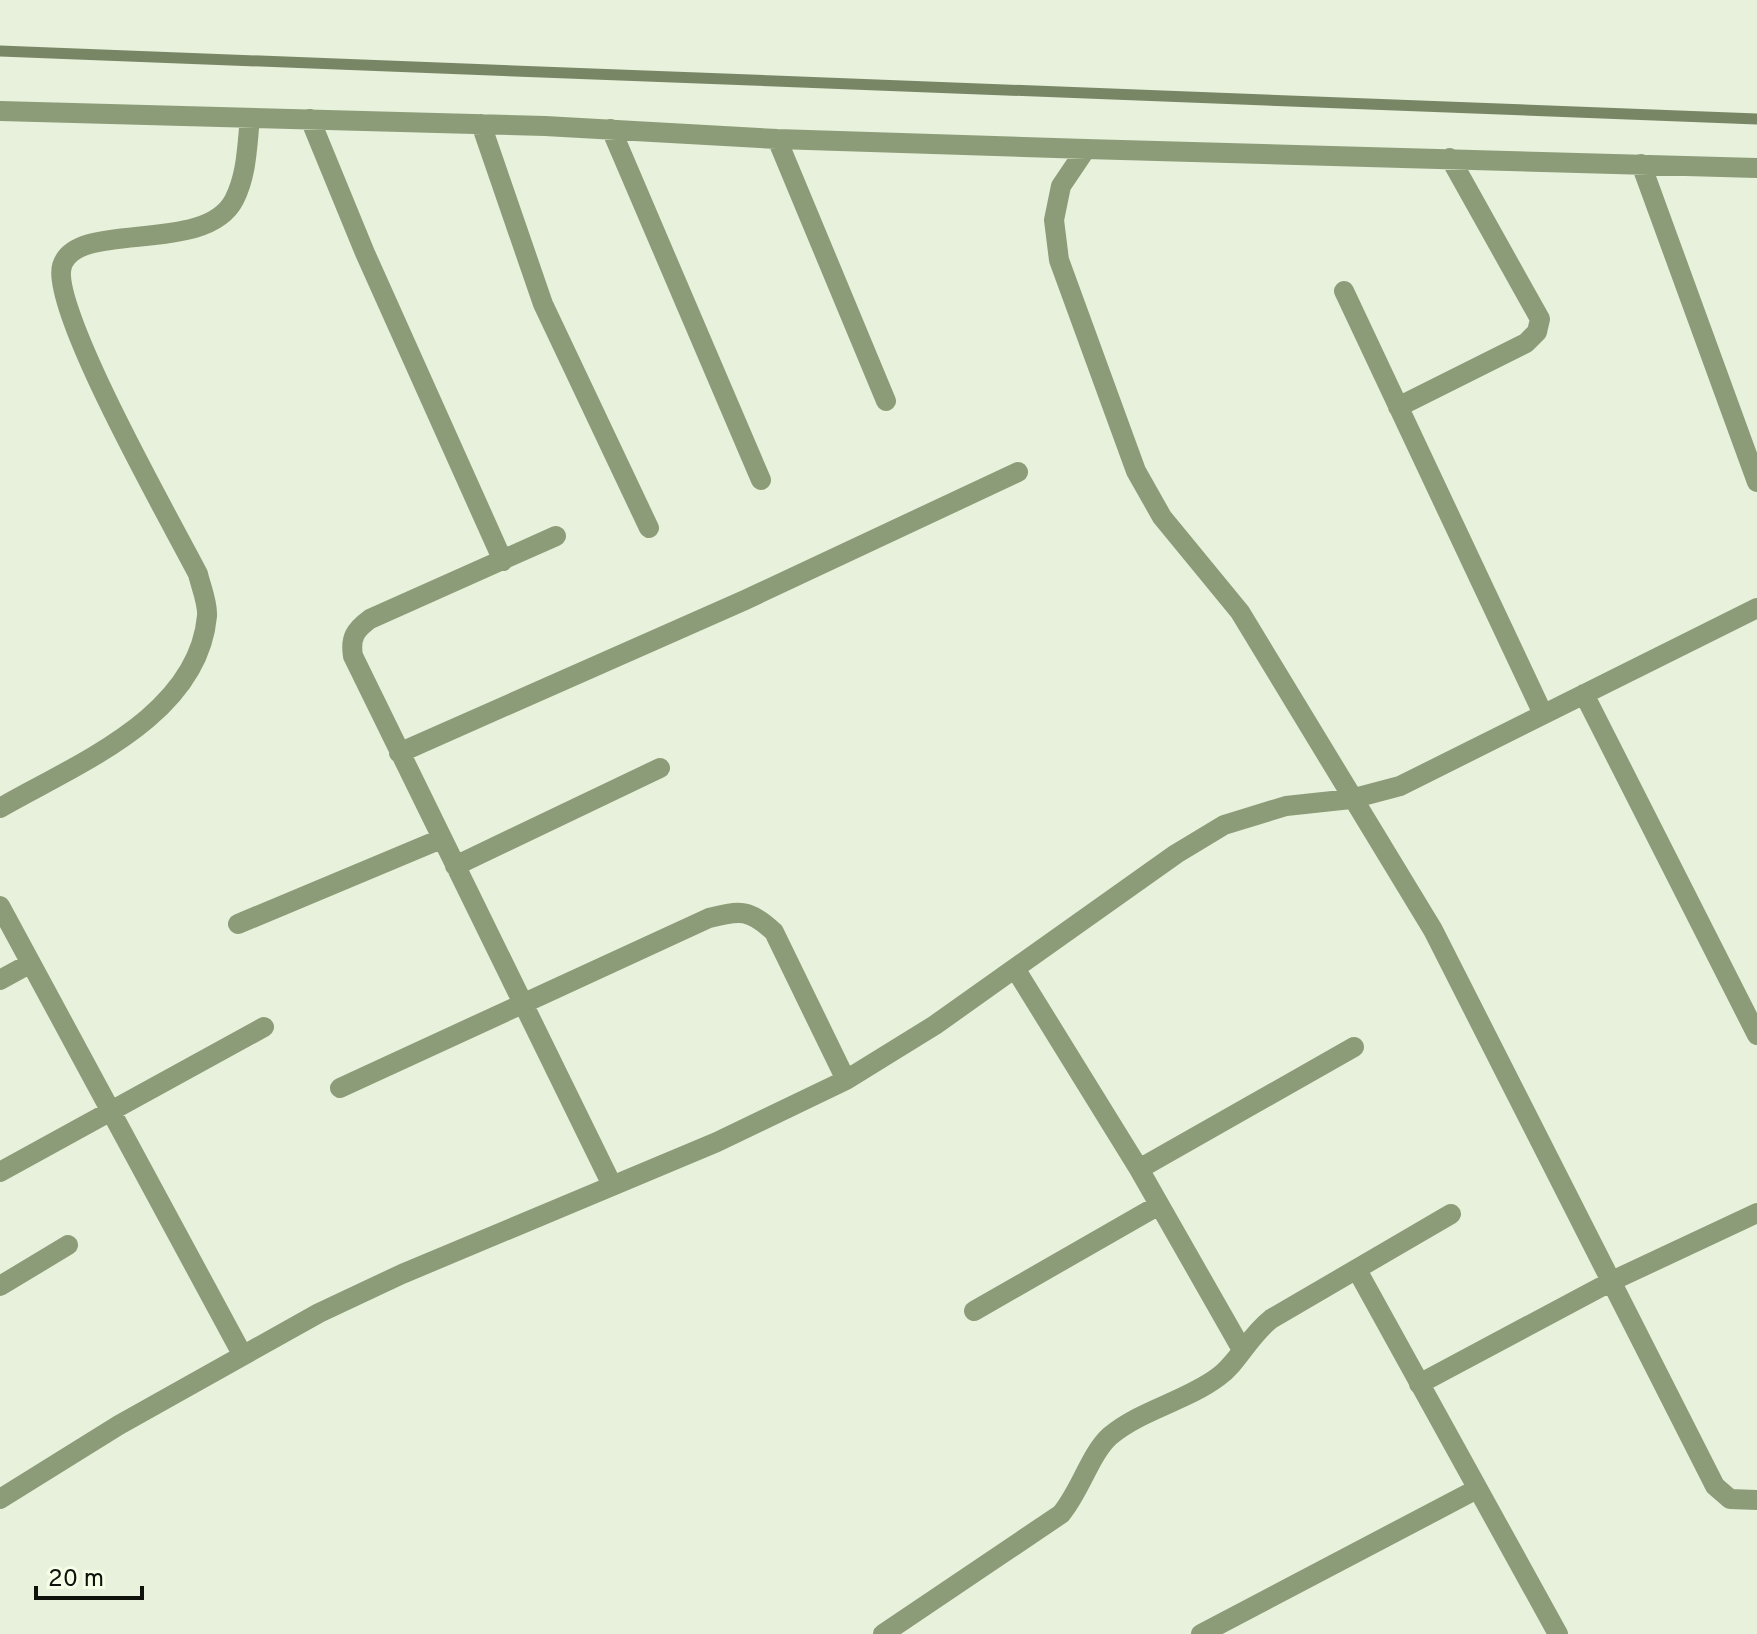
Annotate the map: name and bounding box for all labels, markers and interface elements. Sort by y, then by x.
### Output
scale bar [36,1550,142,1600]
text: 20 m [48,1565,104,1595]

